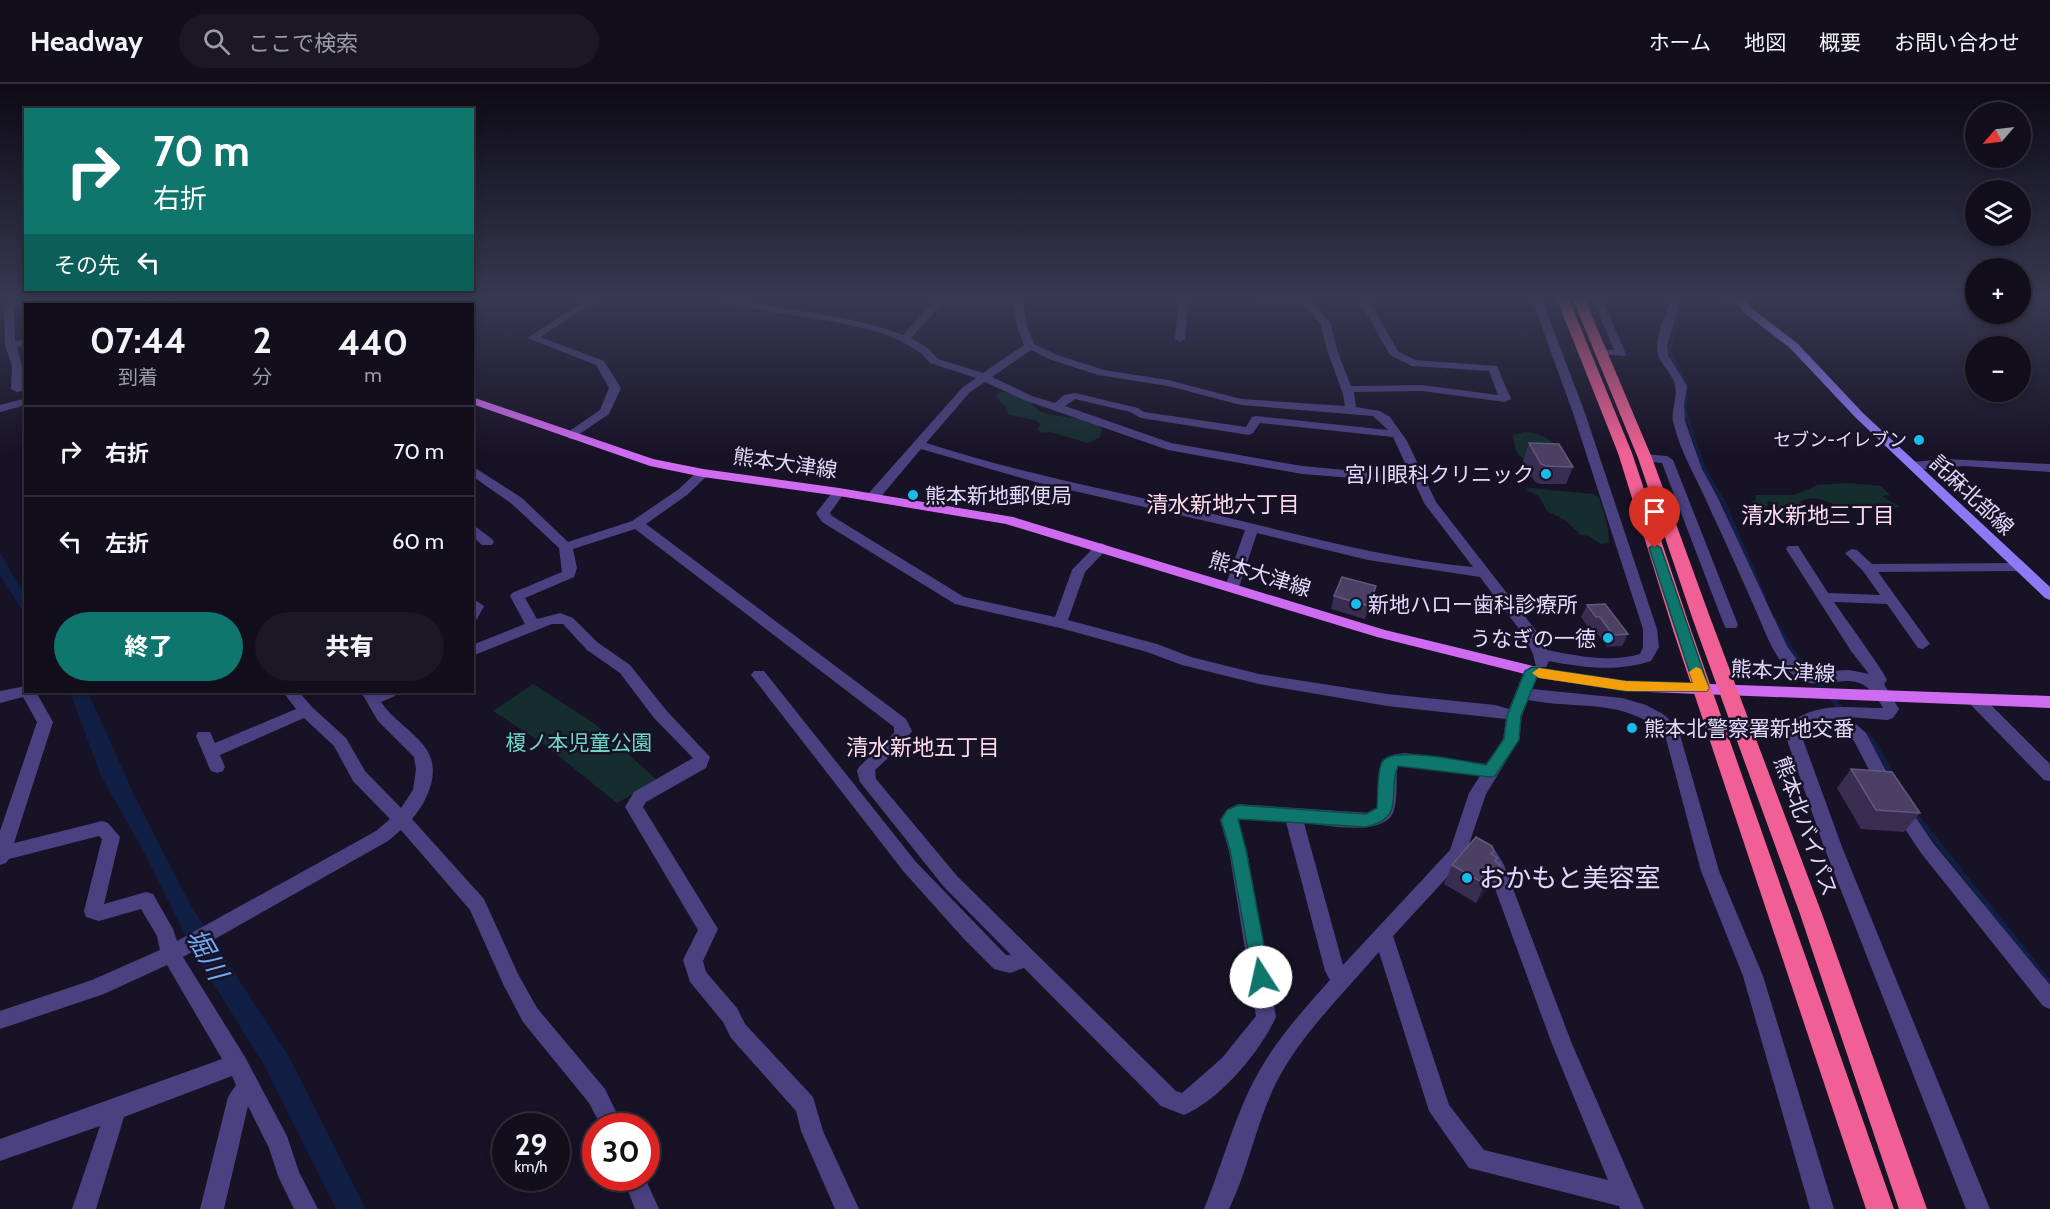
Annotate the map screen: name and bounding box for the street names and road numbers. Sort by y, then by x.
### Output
street label: 熊本大津線 [731,443,839,483]
street label: 託麻北部線 [1925,450,2019,540]
street label: 熊本大津線 [1206,547,1314,601]
street label: 熊本大津線 [1730,656,1836,686]
street label: 熊本北バイパス [1769,753,1843,899]

